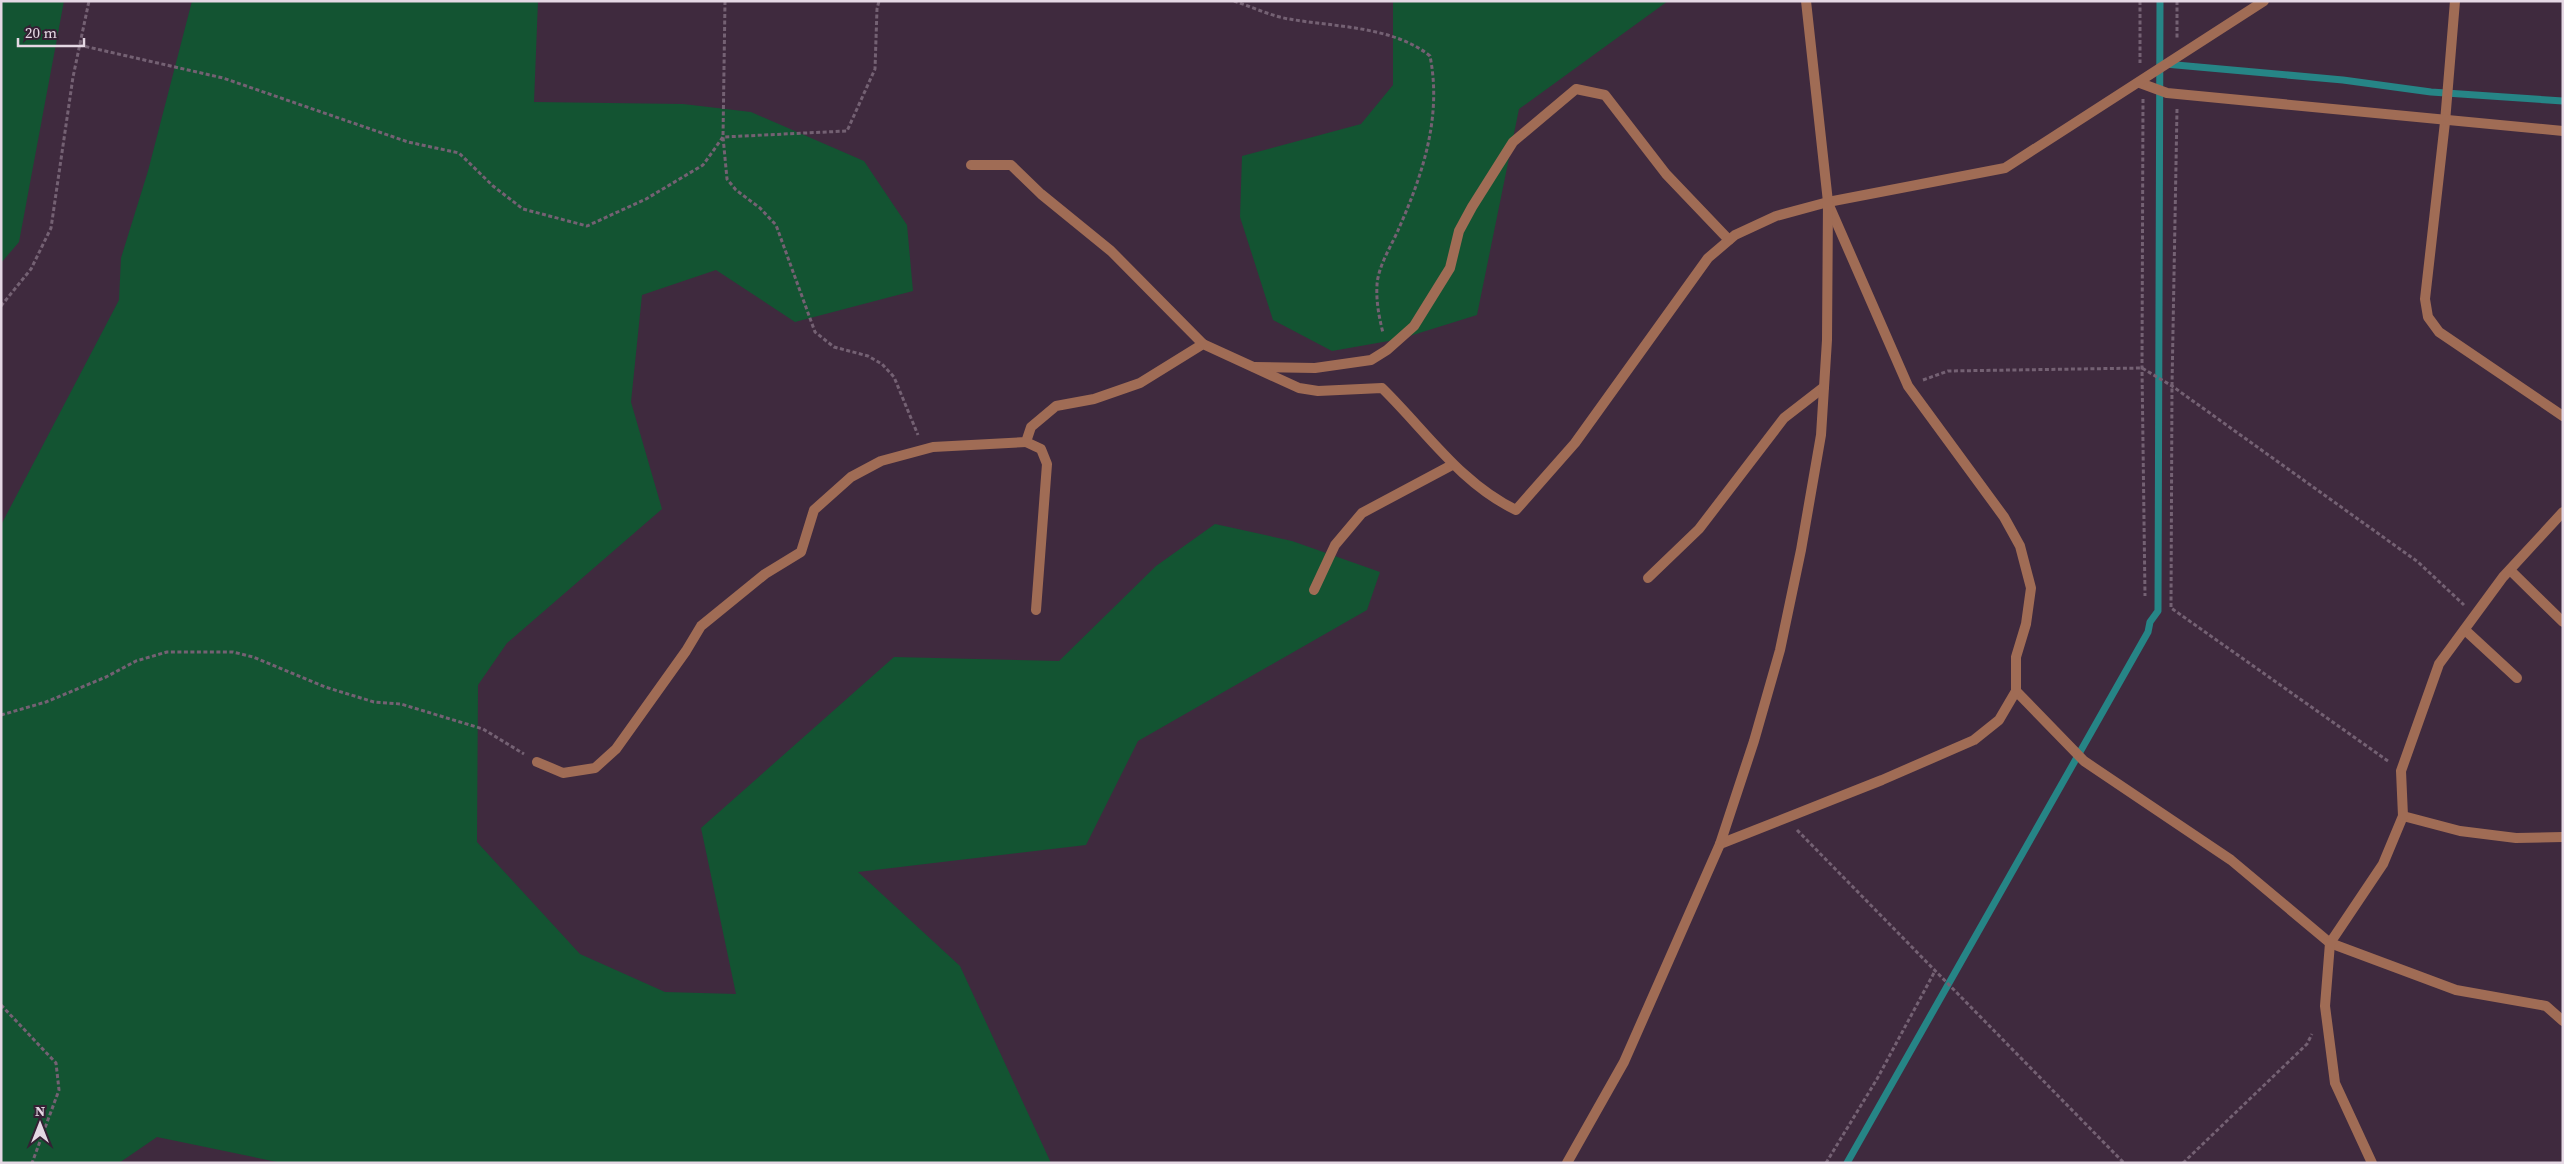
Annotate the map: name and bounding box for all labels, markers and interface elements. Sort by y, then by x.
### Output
scale bar [18,15,84,47]
text: 20 m [25,22,57,43]
north arrow [15,1099,65,1149]
text: N [35,1101,45,1121]

